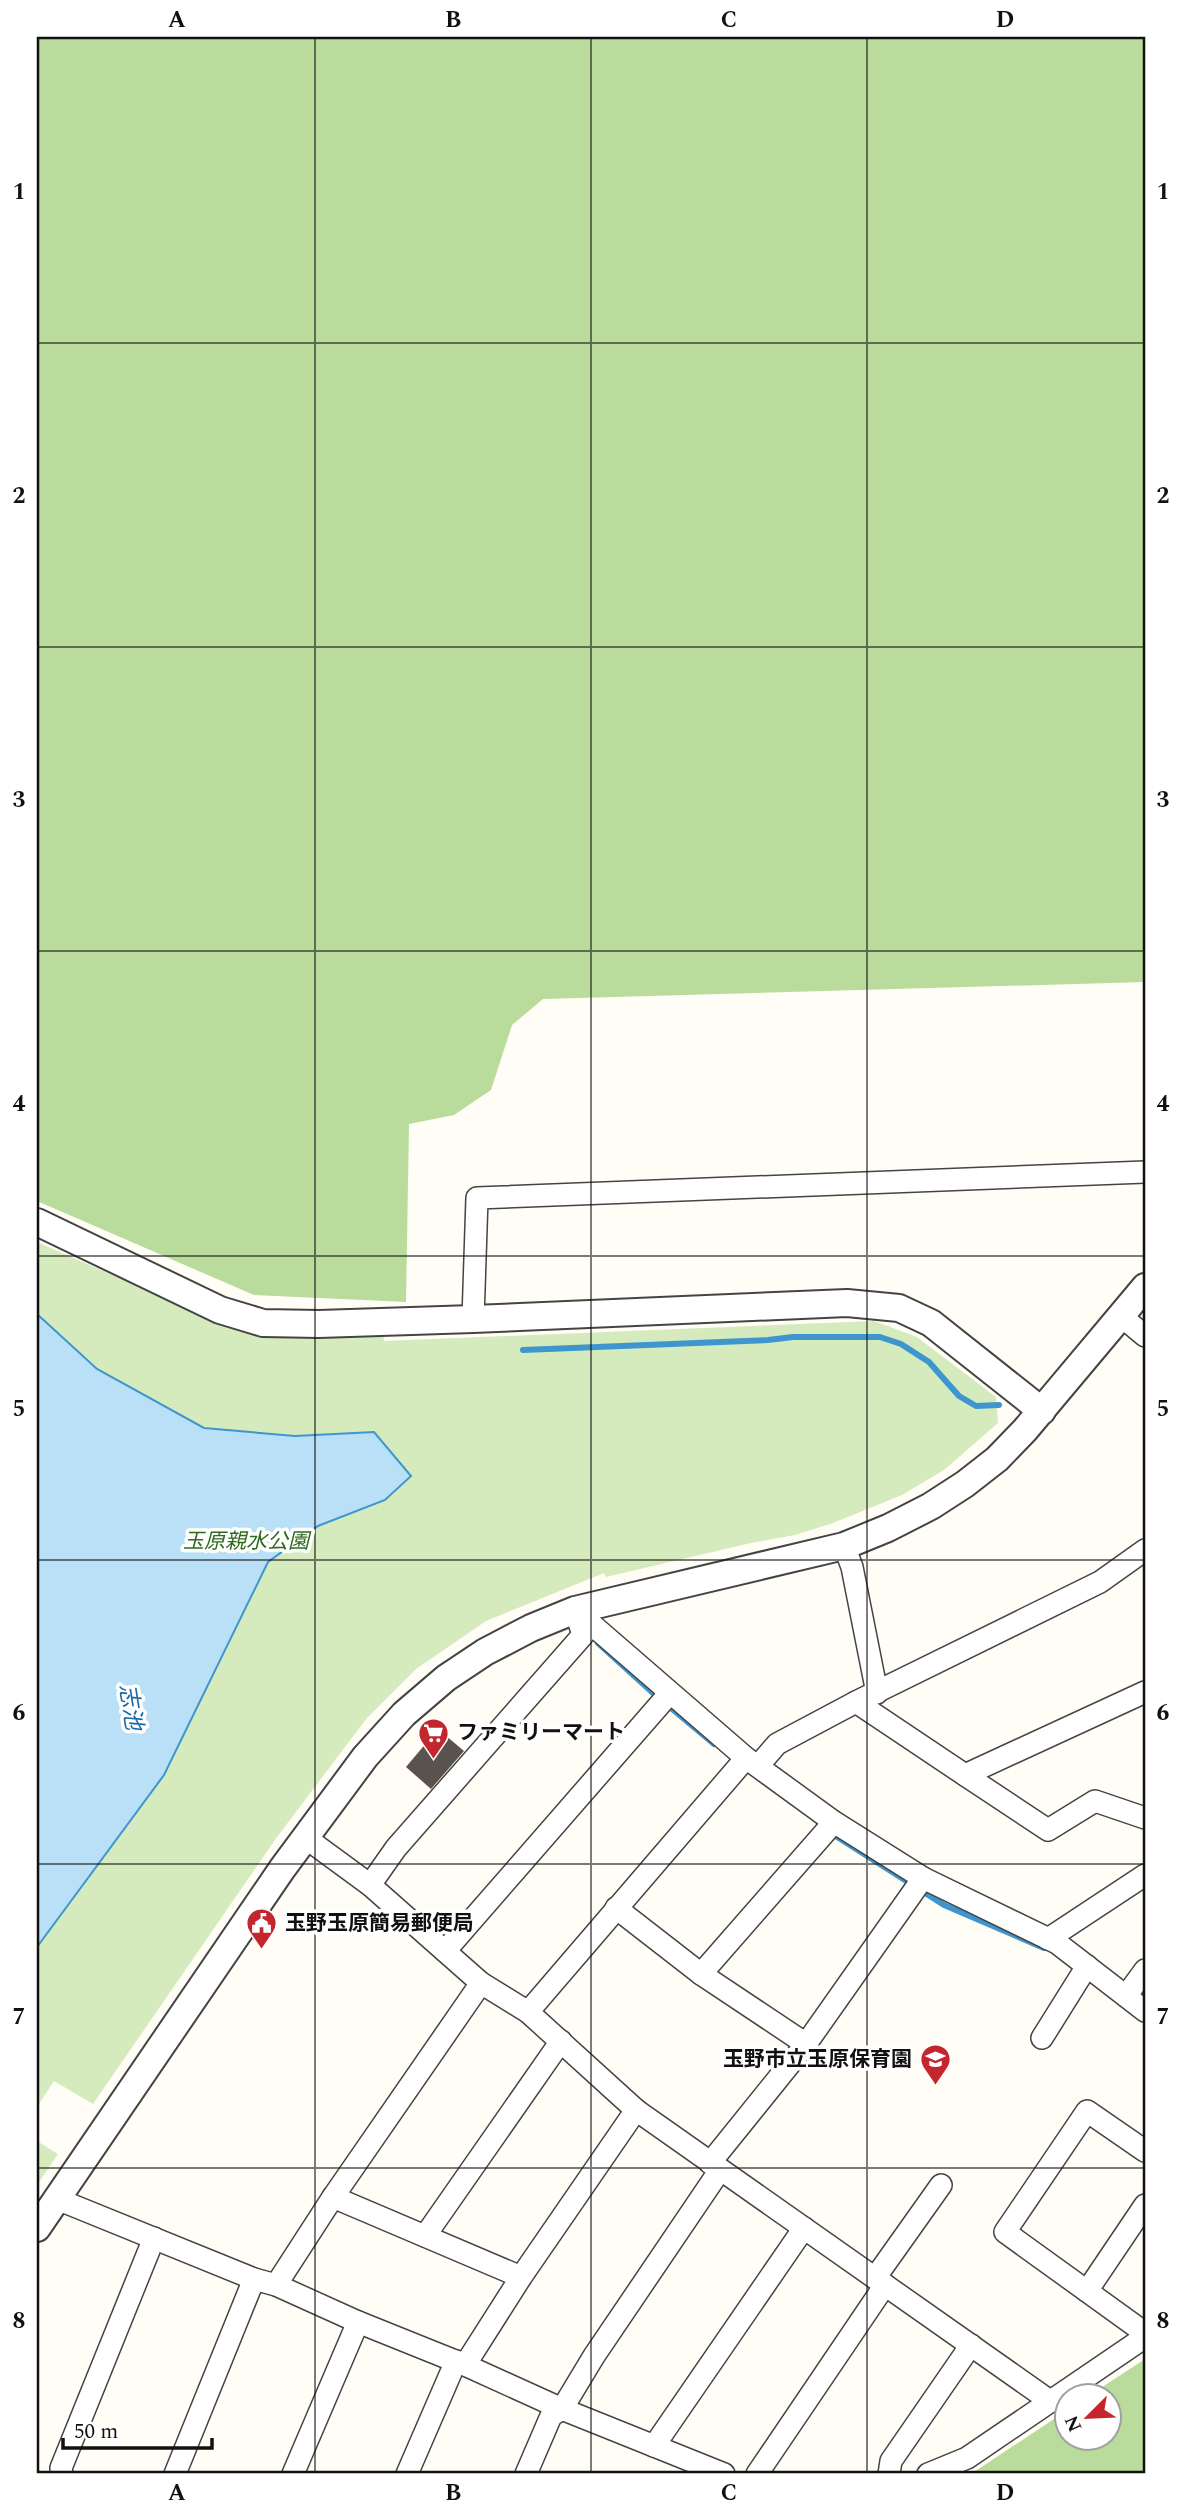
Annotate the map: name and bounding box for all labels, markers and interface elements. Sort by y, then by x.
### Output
text: A [168,3,186,38]
text: B [445,3,461,38]
text: C [721,3,737,38]
text: D [996,3,1014,38]
text: 1 [13,175,25,210]
text: 1 [1157,175,1169,210]
text: 2 [13,479,26,514]
text: 2 [1157,479,1170,514]
text: 3 [13,783,26,818]
text: 3 [1157,783,1170,818]
text: 4 [13,1087,26,1122]
text: 4 [1157,1087,1170,1122]
text: 5 [13,1392,25,1427]
text: 5 [1157,1392,1169,1427]
park label: 玉原親水公園 [183,1526,312,1558]
water label: 志池 [109,1682,151,1734]
text: 6 [13,1696,26,1731]
text: 6 [1157,1696,1170,1731]
supermarket icon: ファミリーマート [417,1716,451,1760]
place label: ファミリーマート [457,1717,625,1749]
public building icon: 玉野玉原簡易郵便局 [245,1907,279,1951]
place label: 玉野玉原簡易郵便局 [285,1908,474,1940]
text: 7 [13,2000,25,2035]
text: 7 [1157,2000,1169,2035]
school or university icon: 玉野市立玉原保育園 [918,2043,952,2087]
place label: 玉野市立玉原保育園 [723,2044,912,2076]
text: 8 [13,2304,25,2339]
text: 8 [1157,2304,1169,2339]
north arrow [1052,2382,1122,2452]
scale bar [63,2406,212,2450]
text: N [1057,2410,1090,2436]
text: 50 m [74,2416,118,2448]
text: A [168,2476,186,2511]
text: B [445,2476,461,2511]
text: C [721,2476,737,2511]
text: D [996,2476,1014,2511]

